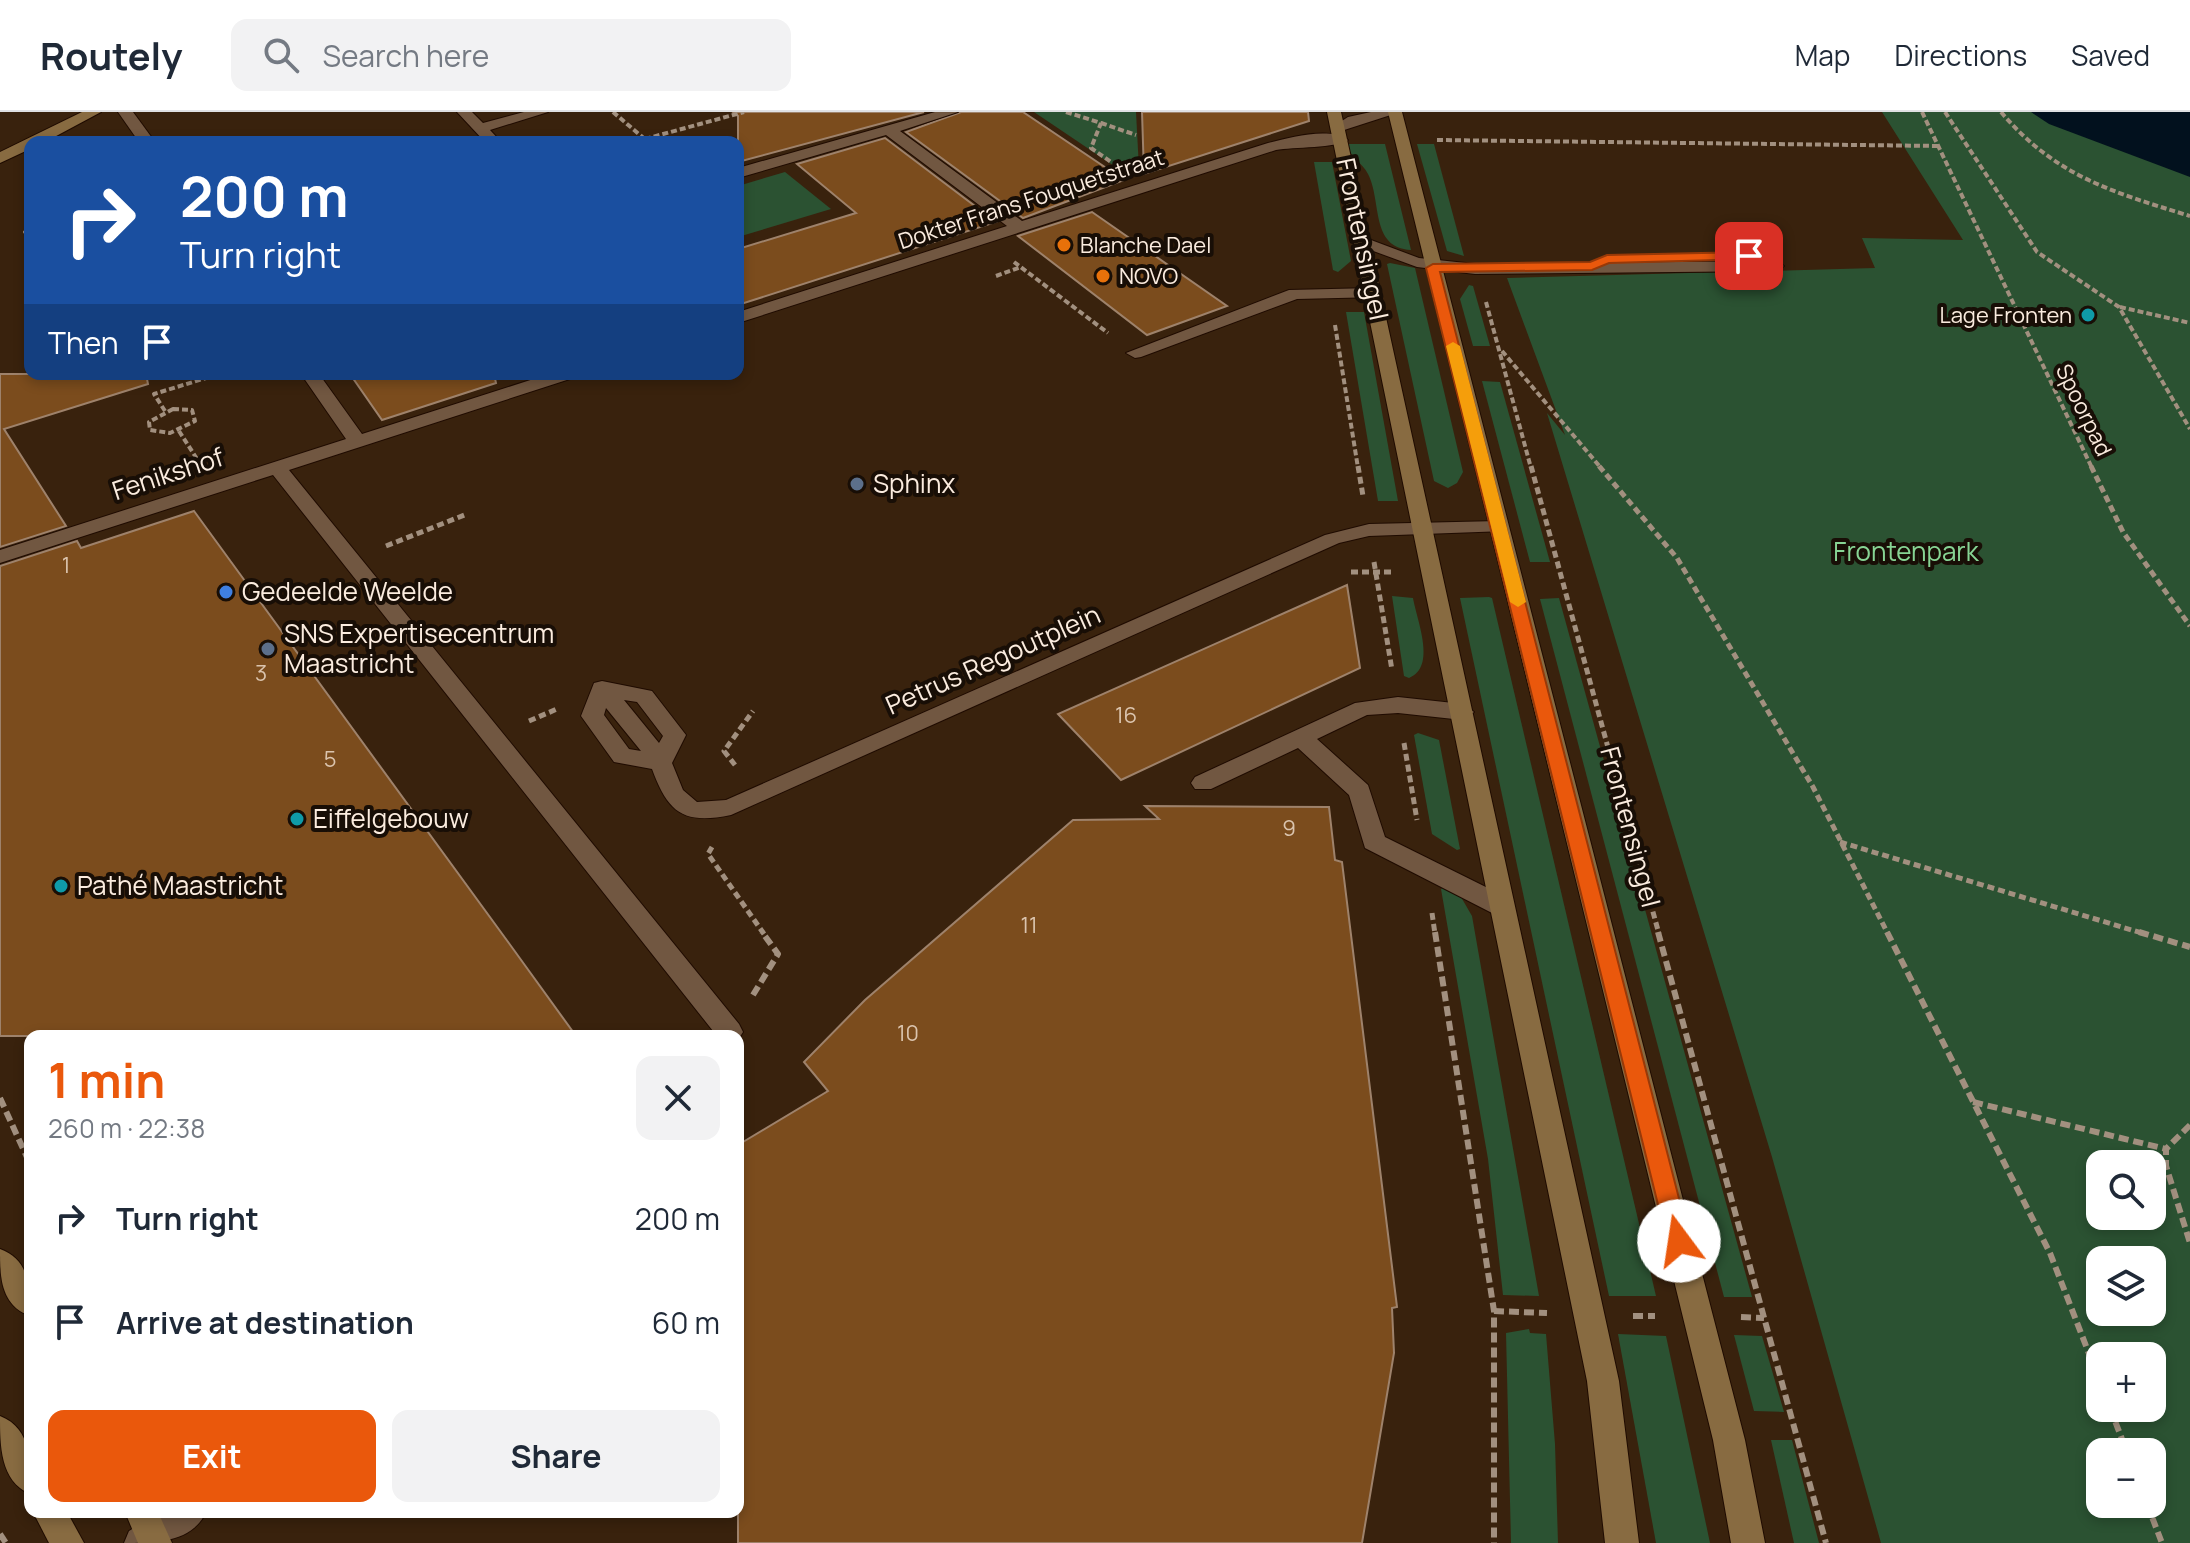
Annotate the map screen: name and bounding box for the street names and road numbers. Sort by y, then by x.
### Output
street label: Dokter Frans Fouquetstraat [894,142,1168,256]
street label: Frontensingel [1328,154,1398,323]
street label: Spoorpad [2049,359,2119,461]
street label: Fenikshof [107,438,228,508]
street label: Petrus Regoutplein [880,596,1106,723]
street label: Frontensingel [1592,742,1670,911]

